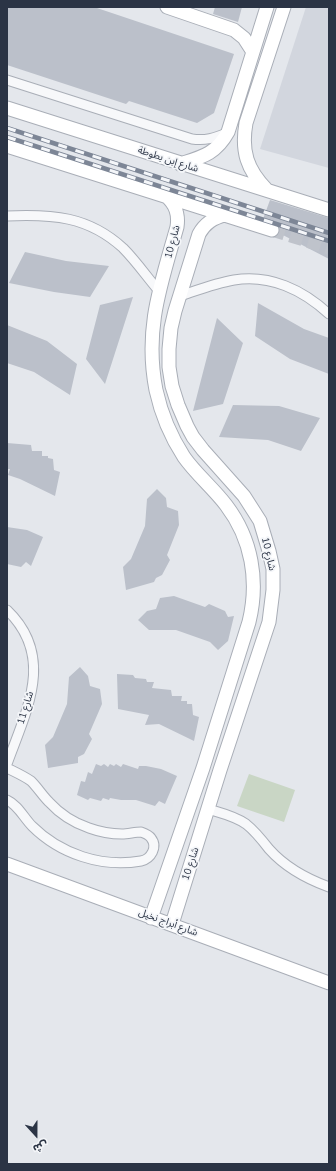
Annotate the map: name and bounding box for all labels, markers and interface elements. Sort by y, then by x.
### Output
street label: شارع إبن بطوطة [136,145,200,175]
street label: شارع 10 [163,224,183,260]
street label: شارع 10 [258,536,278,572]
street label: شارع 11 [15,690,37,726]
street label: شارع 10 [180,846,202,882]
street label: شارع أبراج نخيل [137,907,199,939]
north arrow [16,1115,56,1155]
text: ش [31,1137,50,1156]

